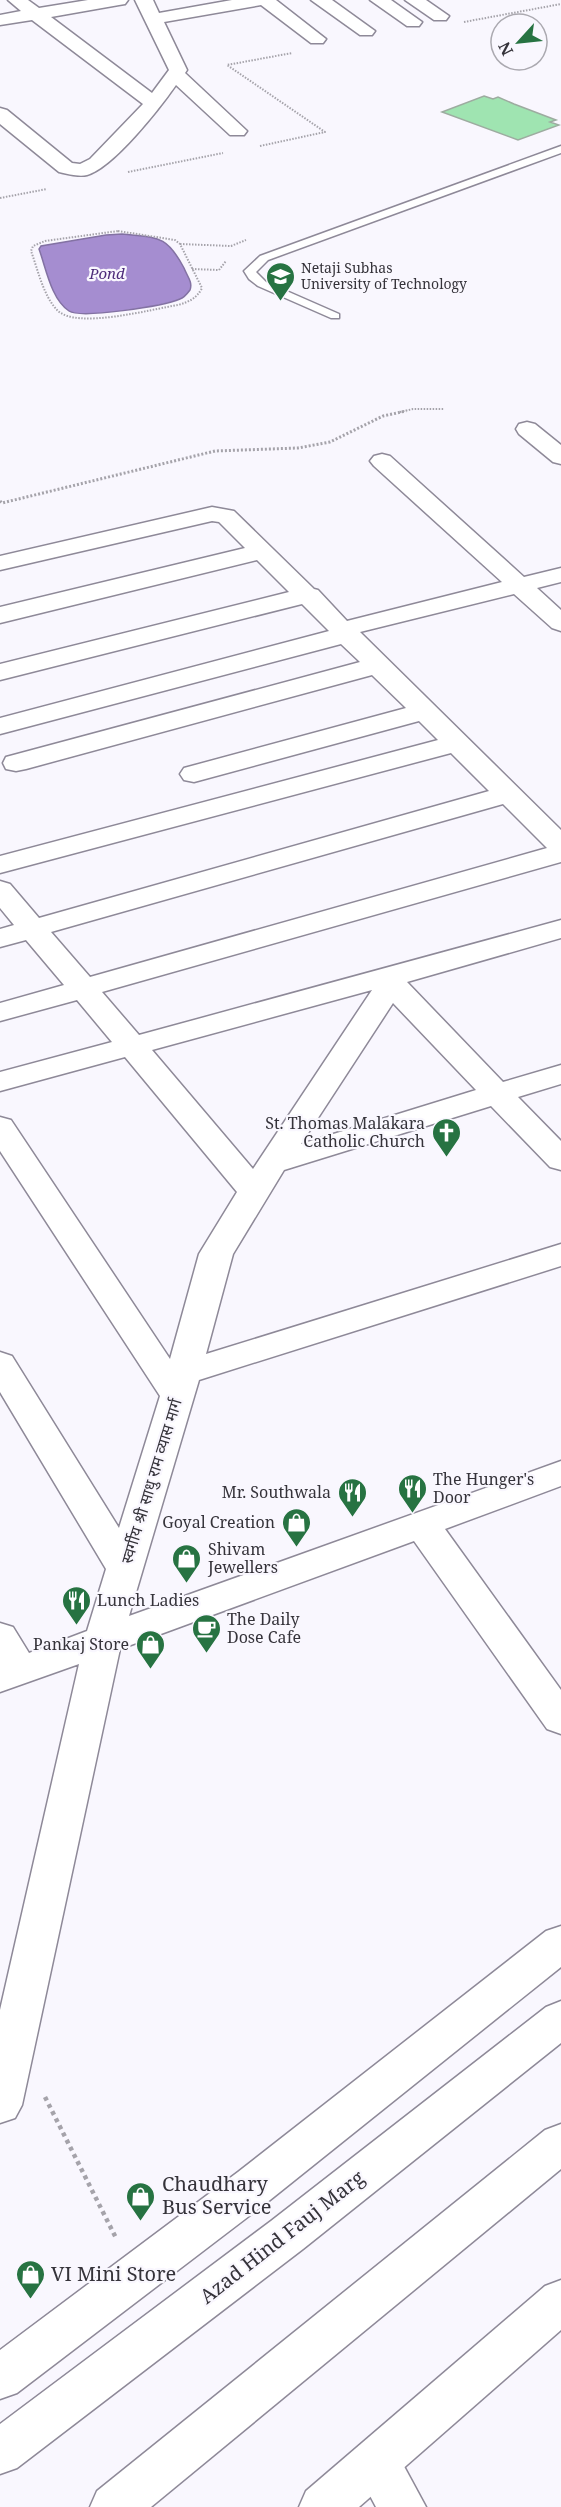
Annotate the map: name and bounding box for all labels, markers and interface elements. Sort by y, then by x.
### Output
north arrow [489,12,549,72]
text: N [493,38,518,59]
place label: Netaji Subhas University of Technology [301,258,467,293]
school or university icon: Netaji Subhas University of Technology [264,260,296,302]
water label: Pond [88,263,125,283]
place label: St. Thomas Malakara Catholic Church [265,1112,425,1152]
church icon: St. Thomas Malakara Catholic Church [430,1116,462,1158]
street label: स्वर्गीय श्री साधु राम व्यास मार्ग [115,1395,187,1566]
place label: The Hunger's Door [433,1468,534,1508]
restaurant icon: The Hunger's Door [396,1472,428,1514]
restaurant icon: Mr. Southwala [336,1476,368,1518]
place label: Mr. Southwala [222,1481,331,1503]
shop icon: Goyal Creation [280,1506,312,1548]
place label: Goyal Creation [162,1511,275,1533]
place label: Shivam Jewellers [207,1538,278,1578]
shop icon: Shivam Jewellers [171,1542,203,1584]
restaurant icon: Lunch Ladies [60,1584,92,1626]
place label: Lunch Ladies [97,1589,199,1611]
place label: The Daily Dose Cafe [227,1608,301,1648]
cafe icon: The Daily Dose Cafe [190,1612,222,1654]
shop icon: Pankaj Store [134,1628,166,1670]
place label: Pankaj Store [33,1633,129,1655]
street label: Azad Hind Fauj Marg [194,2164,370,2309]
place label: Chaudhary Bus Service [162,2170,272,2220]
shop icon: Chaudhary Bus Service [125,2180,157,2222]
shop icon: VI Mini Store [14,2258,46,2300]
place label: VI Mini Store [51,2260,176,2287]

